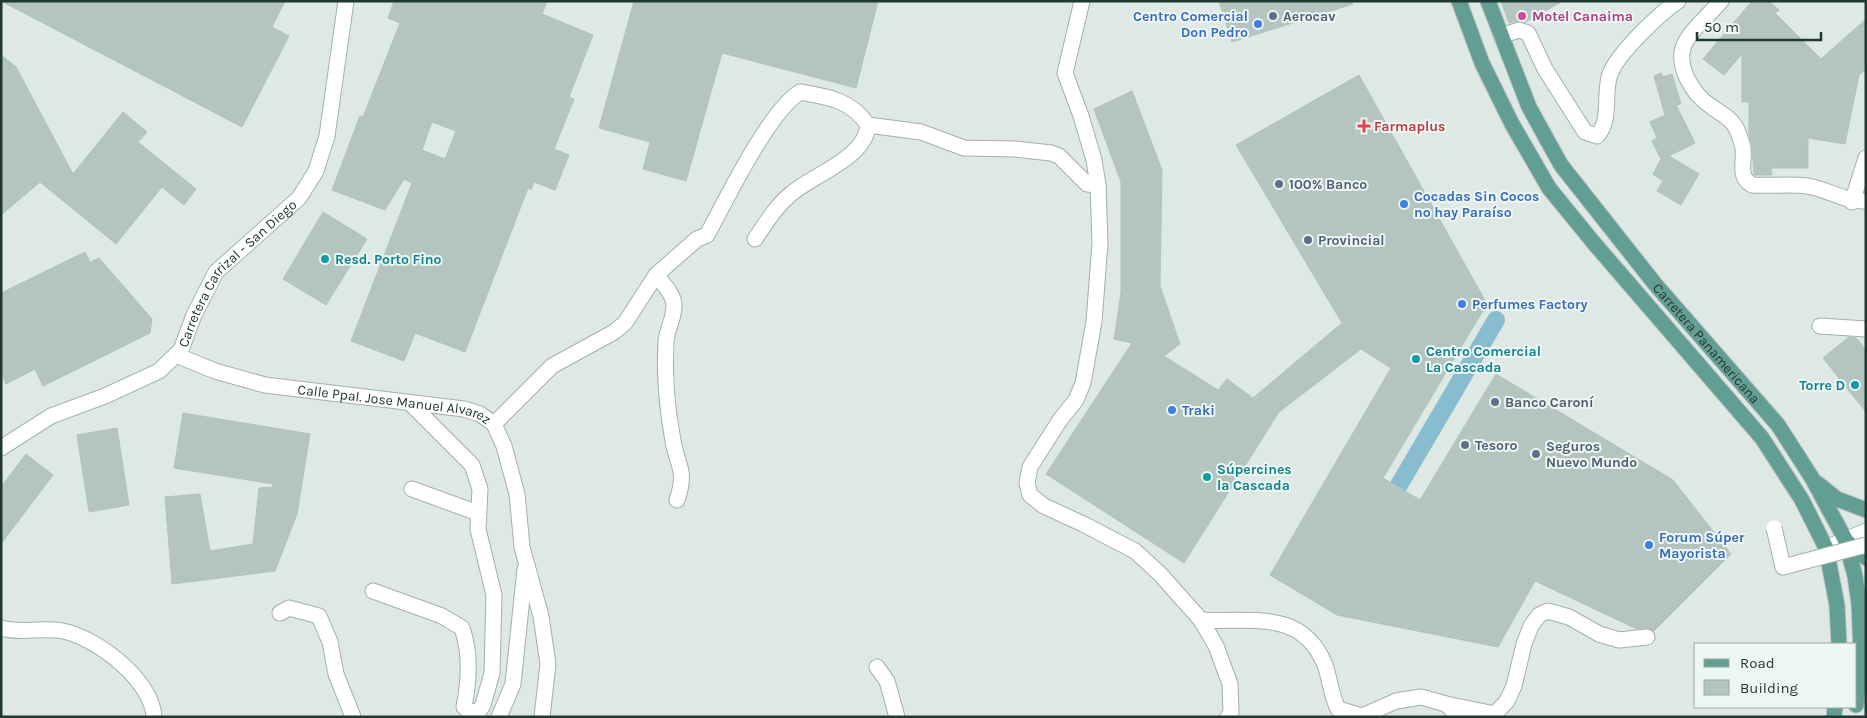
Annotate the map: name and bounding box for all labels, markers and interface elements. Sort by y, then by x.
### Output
place label: Centro Comercial Don Pedro [1133,8,1248,41]
place label: Aerocav [1283,8,1336,25]
place label: Motel Canaima [1532,8,1633,25]
marker: Aerocav [1267,10,1279,22]
marker: Motel Canaima [1516,10,1528,22]
scale bar [1697,10,1821,42]
marker: Centro Comercial Don Pedro [1252,18,1264,30]
text: 50 m [1704,18,1739,36]
place label: Farmaplus [1374,118,1445,135]
marker: Farmaplus [1358,120,1370,132]
place label: 100% Banco [1289,176,1367,193]
marker: 100% Banco [1273,178,1285,190]
place label: Cocadas Sin Cocos no hay Paraíso [1414,188,1539,221]
street label: Carretera Carrizal - San Diego [174,196,300,349]
marker: Cocadas Sin Cocos no hay Paraíso [1398,198,1410,210]
place label: Provincial [1318,232,1385,249]
marker: Provincial [1302,234,1314,246]
place label: Resd. Porto Fino [335,251,441,268]
marker: Resd. Porto Fino [319,253,331,265]
street label: Carretera Panamericana [1649,279,1764,407]
place label: Perfumes Factory [1472,296,1588,313]
marker: Perfumes Factory [1456,298,1468,310]
place label: Centro Comercial La Cascada [1426,343,1541,376]
marker: Centro Comercial La Cascada [1410,353,1422,365]
place label: Torre D [1799,377,1845,394]
marker: Torre D [1849,379,1861,391]
street label: Calle Ppal. Jose Manuel Alvarez [297,381,494,428]
place label: Banco Caroní [1505,394,1594,411]
marker: Banco Caroní [1489,396,1501,408]
place label: Traki [1182,402,1215,419]
marker: Traki [1166,404,1178,416]
place label: Tesoro [1475,437,1518,454]
place label: Seguros Nuevo Mundo [1546,438,1637,471]
marker: Tesoro [1459,439,1471,451]
marker: Seguros Nuevo Mundo [1530,448,1542,460]
place label: Súpercines la Cascada [1217,461,1292,494]
marker: Súpercines la Cascada [1201,471,1213,483]
place label: Forum Súper Mayorista [1659,529,1745,562]
marker: Forum Súper Mayorista [1643,539,1655,551]
legend [1694,643,1857,708]
text: Road [1740,654,1775,672]
text: Building [1740,679,1798,697]

